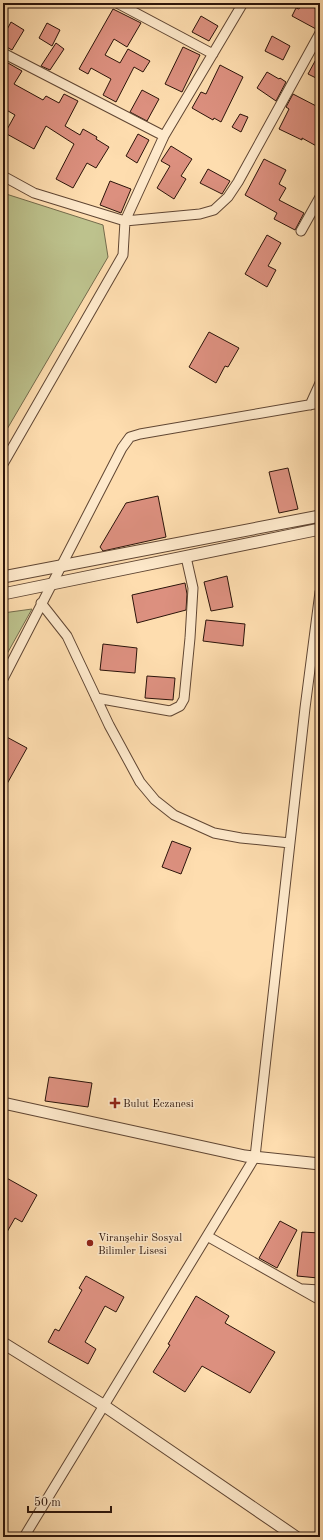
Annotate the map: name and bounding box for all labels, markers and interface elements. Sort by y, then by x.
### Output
marker: Bulut Eczanesi [110,1098,120,1108]
place label: Bulut Eczanesi [123,1099,194,1110]
place label: Viranşehir Sosyal Bilimler Lisesi [98,1233,182,1257]
marker: Viranşehir Sosyal Bilimler Lisesi [85,1238,95,1248]
scale bar [28,1488,111,1514]
text: 50 m [34,1496,61,1509]

